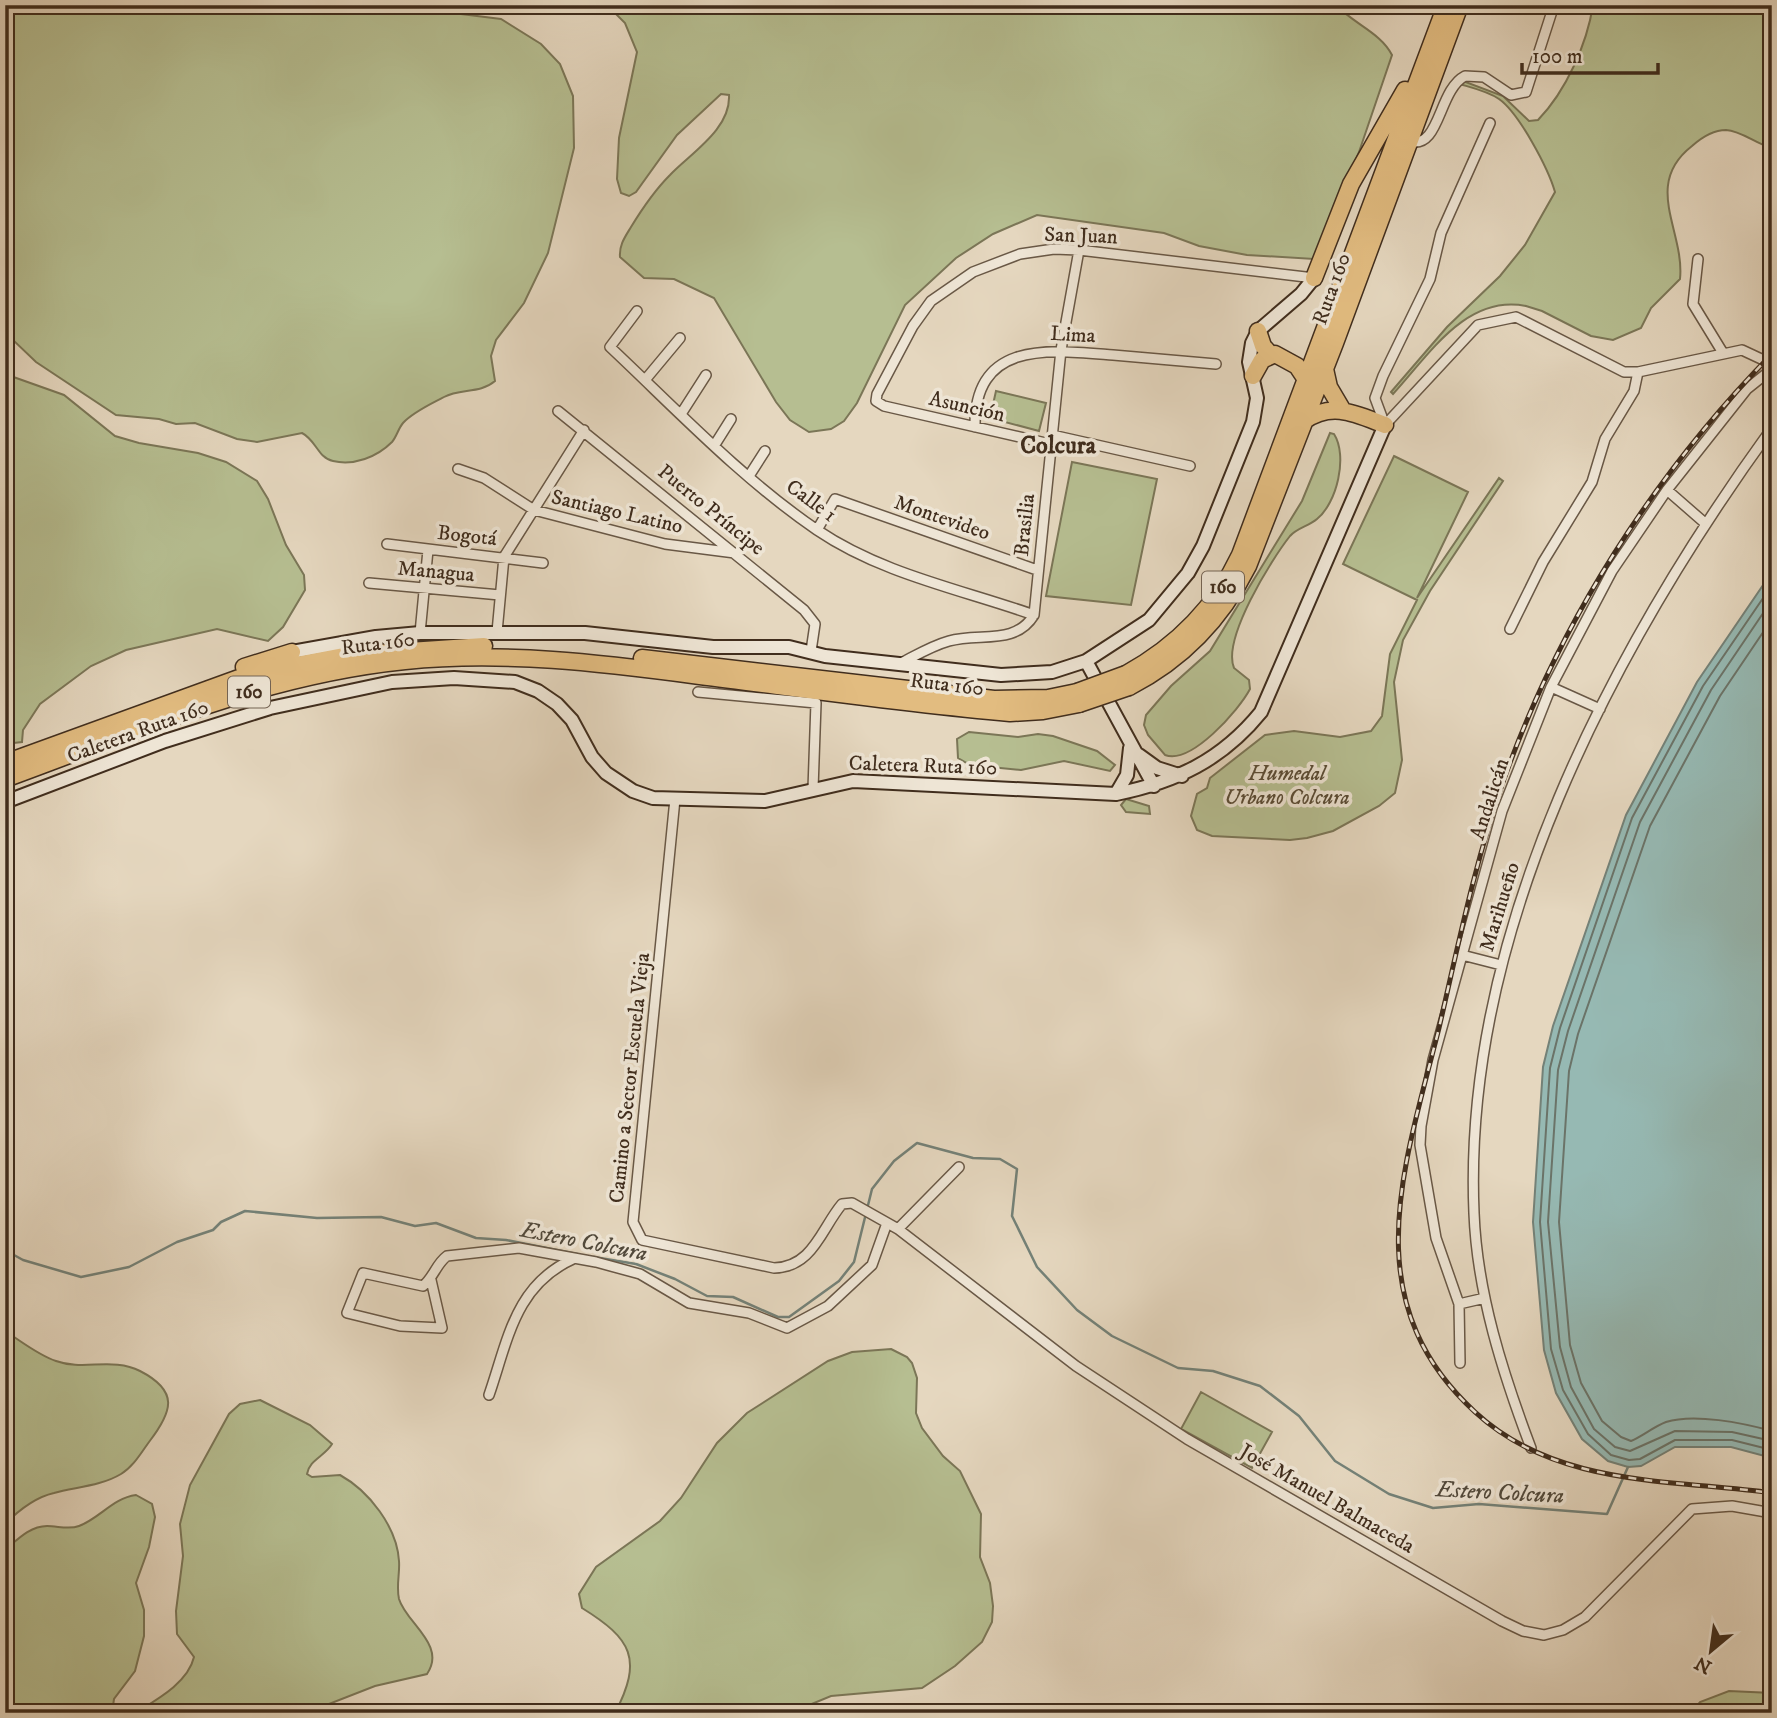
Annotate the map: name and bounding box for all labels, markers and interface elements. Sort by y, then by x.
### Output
scale bar [1522,32,1658,76]
text: 100 m [1532,44,1583,70]
street label: San Juan [1044,222,1118,250]
street label: Ruta 160 [1307,250,1357,328]
street label: Lima [1050,321,1096,349]
street label: Asunción [927,386,1007,428]
district label: Colcura [1020,431,1097,461]
street label: Puerto Príncipe [652,459,770,561]
street label: Calle 1 [781,474,841,528]
street label: Santiago Latino [549,484,685,540]
street label: Montevideo [891,490,993,546]
street label: Brasilia [1009,492,1041,558]
street label: Bogotá [436,520,498,552]
street label: Managua [396,556,476,588]
road number: 160 [1202,572,1244,602]
street label: Ruta 160 [340,627,416,661]
street label: Ruta 160 [909,668,985,702]
road number: 160 [228,677,270,708]
street label: Caletera Ruta 160 [64,694,212,770]
street label: Caletera Ruta 160 [848,750,998,782]
street label: Andalicán [1465,755,1515,843]
park label: Humedal Urbano Colcura [1224,761,1350,811]
street label: Marihueño [1474,859,1526,955]
street label: Camino a Sector Escuela Vieja [604,951,656,1205]
water label: Estero Colcura [516,1215,650,1268]
street label: José Manuel Balmaceda [1233,1437,1419,1560]
water label: Estero Colcura [1433,1475,1565,1511]
north arrow [1676,1616,1746,1686]
text: N [1691,1651,1716,1678]

